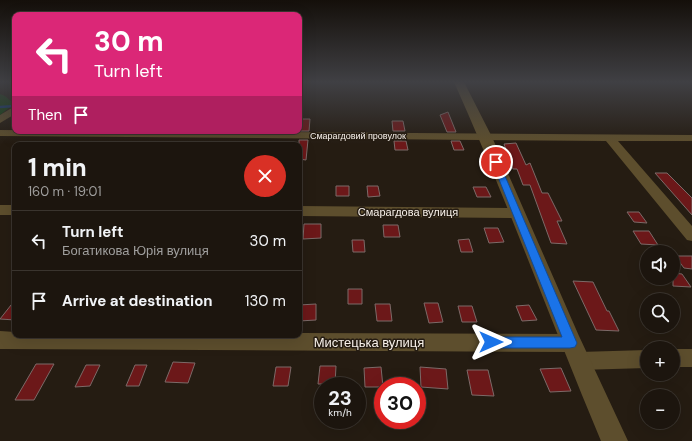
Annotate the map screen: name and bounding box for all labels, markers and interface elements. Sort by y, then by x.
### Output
text: 30 m [94,23,164,60]
icon: left [28,28,80,80]
text: Turn left [94,59,163,83]
icon: arrive [70,104,92,126]
text: Then [28,105,62,125]
street label: Смарагдовий провулок [310,130,406,142]
pin [479,145,513,179]
icon: arrive [485,151,507,173]
text: 1 min [28,152,87,183]
button: close [244,155,286,197]
text: 160 m · 19:01 [28,183,101,200]
street label: Смарагдова вулиця [358,205,458,219]
text: Turn left [62,222,123,242]
icon: left [28,230,50,252]
text: 30 m [250,231,286,251]
text: Богатикова Юрія вулиця [62,242,209,259]
map controls [640,245,680,429]
button: sound [640,245,680,285]
icon: arrive [28,290,50,312]
text: Arrive at destination [62,291,213,311]
text: 130 m [245,291,286,311]
button: search [640,293,680,333]
position arrow [470,321,512,363]
street label: Мистецька вулиця [314,334,424,351]
button: + [640,341,680,381]
speed limit sign: 30 [374,377,426,429]
text: 23 [328,385,352,411]
button: − [640,389,680,429]
text: km/h [328,406,352,419]

